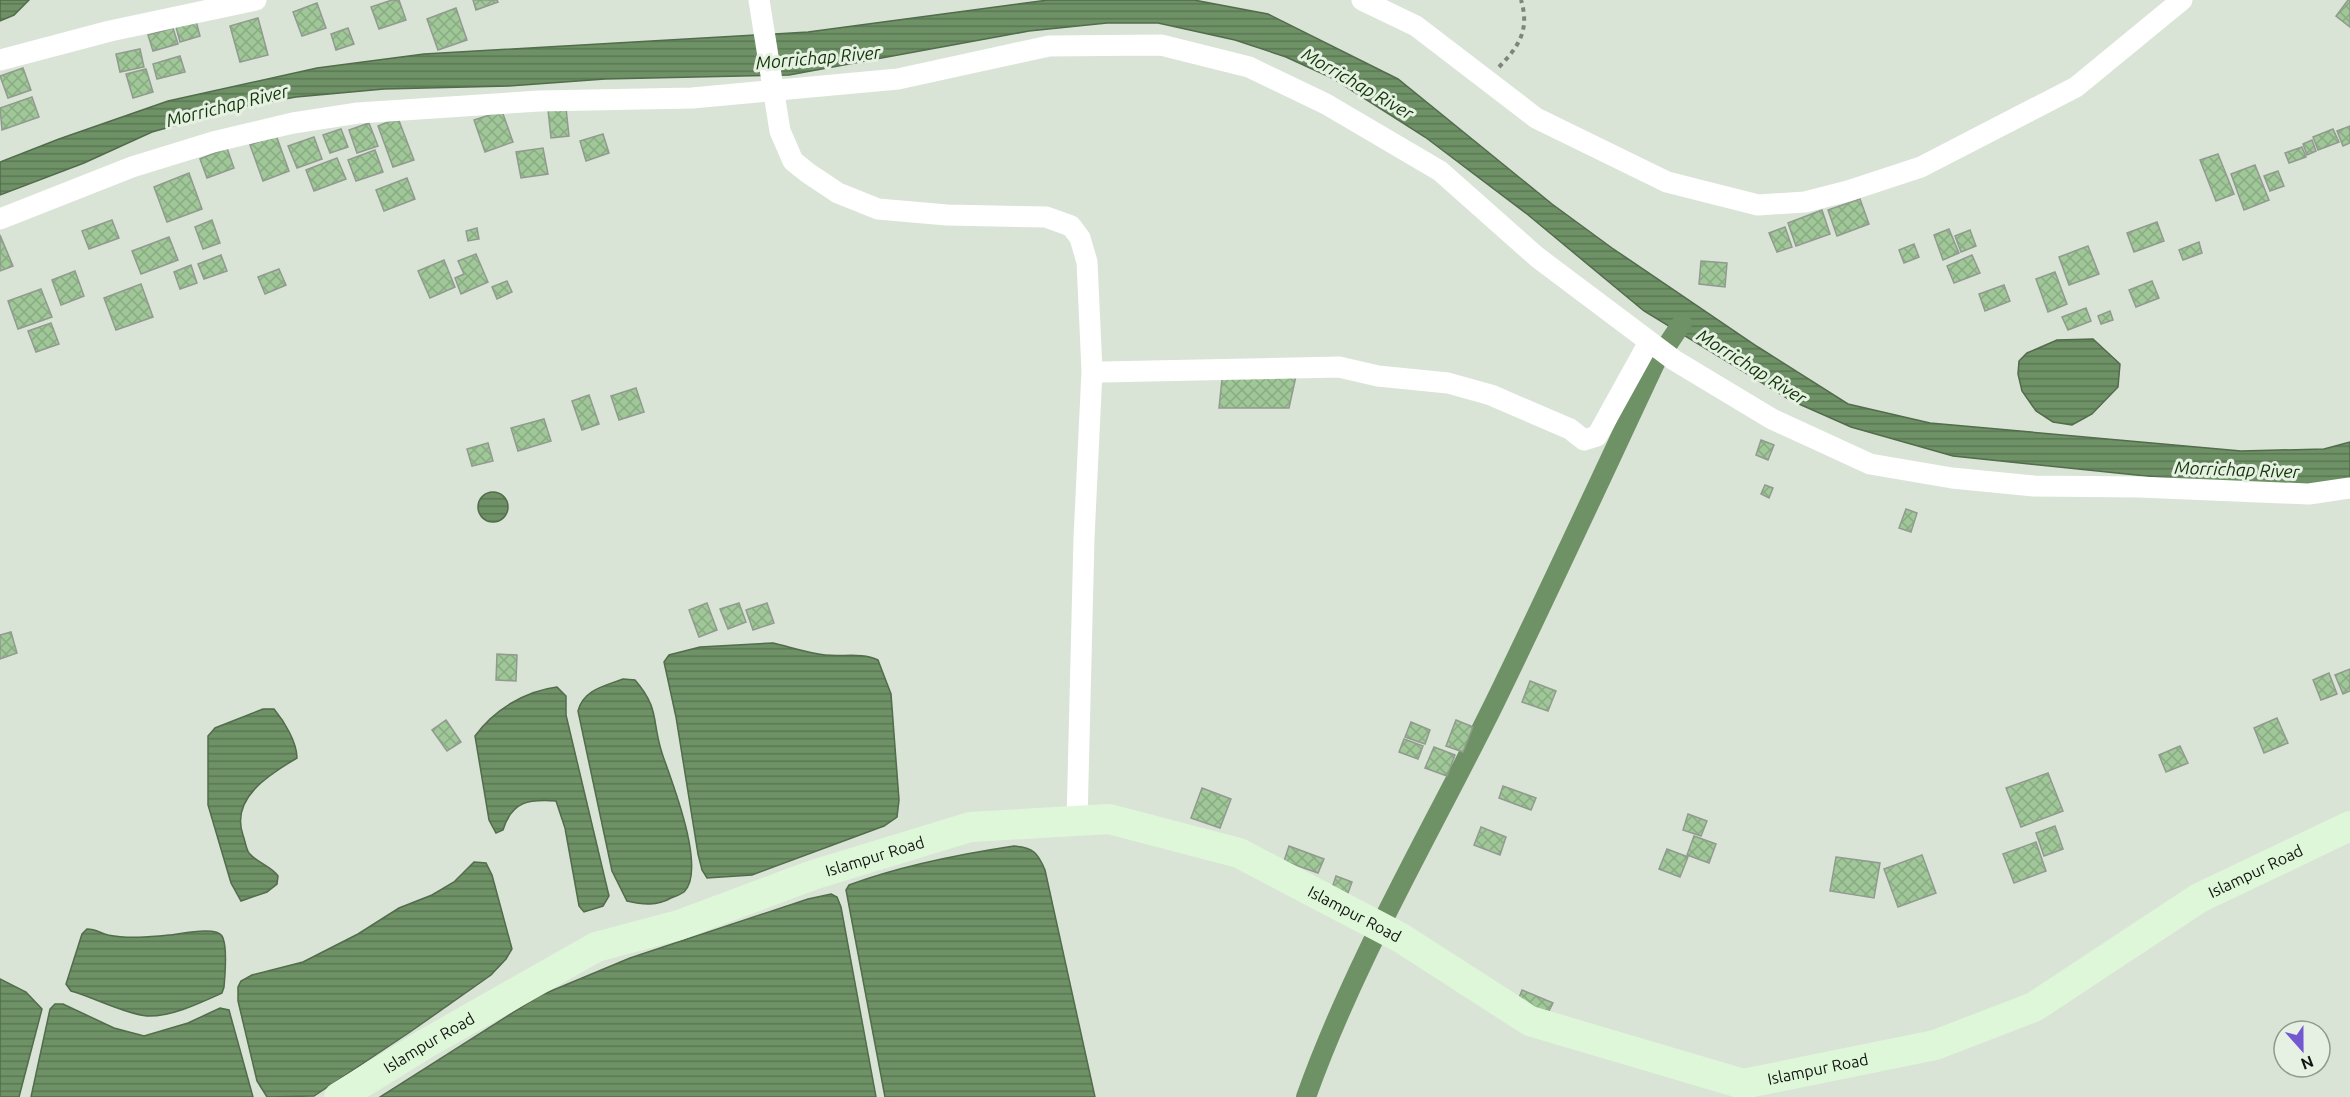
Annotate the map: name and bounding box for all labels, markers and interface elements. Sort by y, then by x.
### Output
water label: Morrichap River [755,41,882,72]
water label: Morrichap River [1299,43,1418,123]
water label: Morrichap River [164,80,291,130]
water label: Morrichap River [1694,324,1811,408]
water label: Morrichap River [2174,457,2301,481]
street label: Islampur Road [823,833,926,880]
street label: Islampur Road [2205,841,2306,901]
street label: Islampur Road [1305,882,1404,946]
street label: Islampur Road [380,1009,477,1076]
north arrow [2272,1019,2332,1079]
street label: Islampur Road [1766,1050,1870,1088]
text: N [2299,1052,2316,1074]

